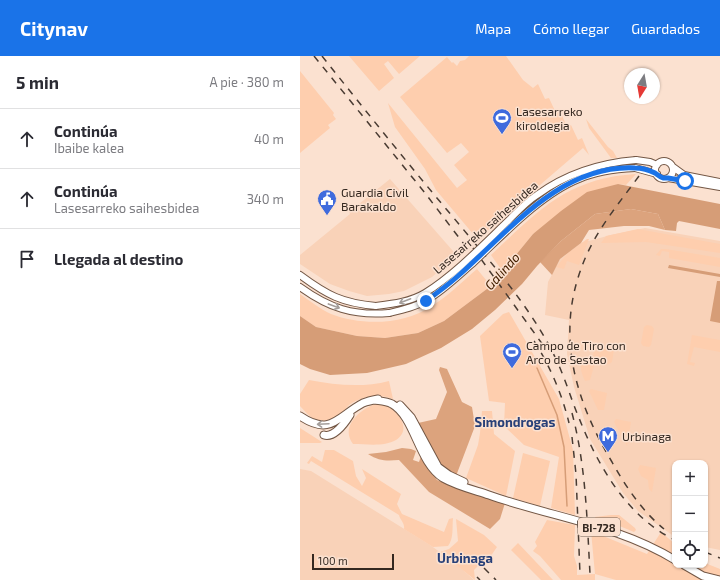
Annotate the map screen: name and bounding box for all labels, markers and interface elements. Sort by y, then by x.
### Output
text: Citynav [20,17,88,40]
text: Mapa [475,20,511,37]
text: Cómo llegar [533,20,609,37]
text: Guardados [631,20,700,37]
north arrow [624,68,660,104]
text: 5 min [16,72,59,92]
text: A pie · 380 m [209,74,284,90]
place label: Lasesarreko kiroldegia [516,104,583,132]
sports icon: Lasesarreko kiroldegia [491,107,513,135]
text: Continúa [54,122,117,140]
icon: ahead [16,128,38,150]
text: 40 m [254,131,284,147]
text: Ibaibe kalea [54,140,124,156]
route start [676,172,694,190]
street label: Lasesarreko saihesbidea [430,178,540,276]
text: Continúa [54,182,117,200]
place label: Guardia Civil Barakaldo [341,185,409,213]
icon: ahead [16,188,38,210]
public building icon: Guardia Civil Barakaldo [316,188,338,216]
text: 340 m [247,191,284,207]
text: Lasesarreko saihesbidea [54,200,199,216]
icon: arrive [16,248,38,270]
water label: Galindo [481,249,523,293]
text: Llegada al destino [54,250,183,268]
route end [417,292,435,310]
one-way arrow [400,297,412,305]
one-way arrow [327,303,339,311]
place label: Campo de Tiro con Arco de Sestao [526,338,626,366]
sports icon: Campo de Tiro con Arco de Sestao [501,341,523,369]
district label: Simondrogas [475,414,556,430]
one-way arrow [317,421,330,428]
metro station icon: Urbinaga [597,425,619,453]
place label: Urbinaga [622,429,671,443]
map controls [672,460,708,568]
button: + [672,460,708,496]
button: − [672,496,708,532]
road number: BI-728 [578,518,620,536]
button: locate [672,532,708,568]
district label: Urbinaga [437,550,493,566]
scale bar [312,552,394,571]
text: 100 m [318,554,348,567]

